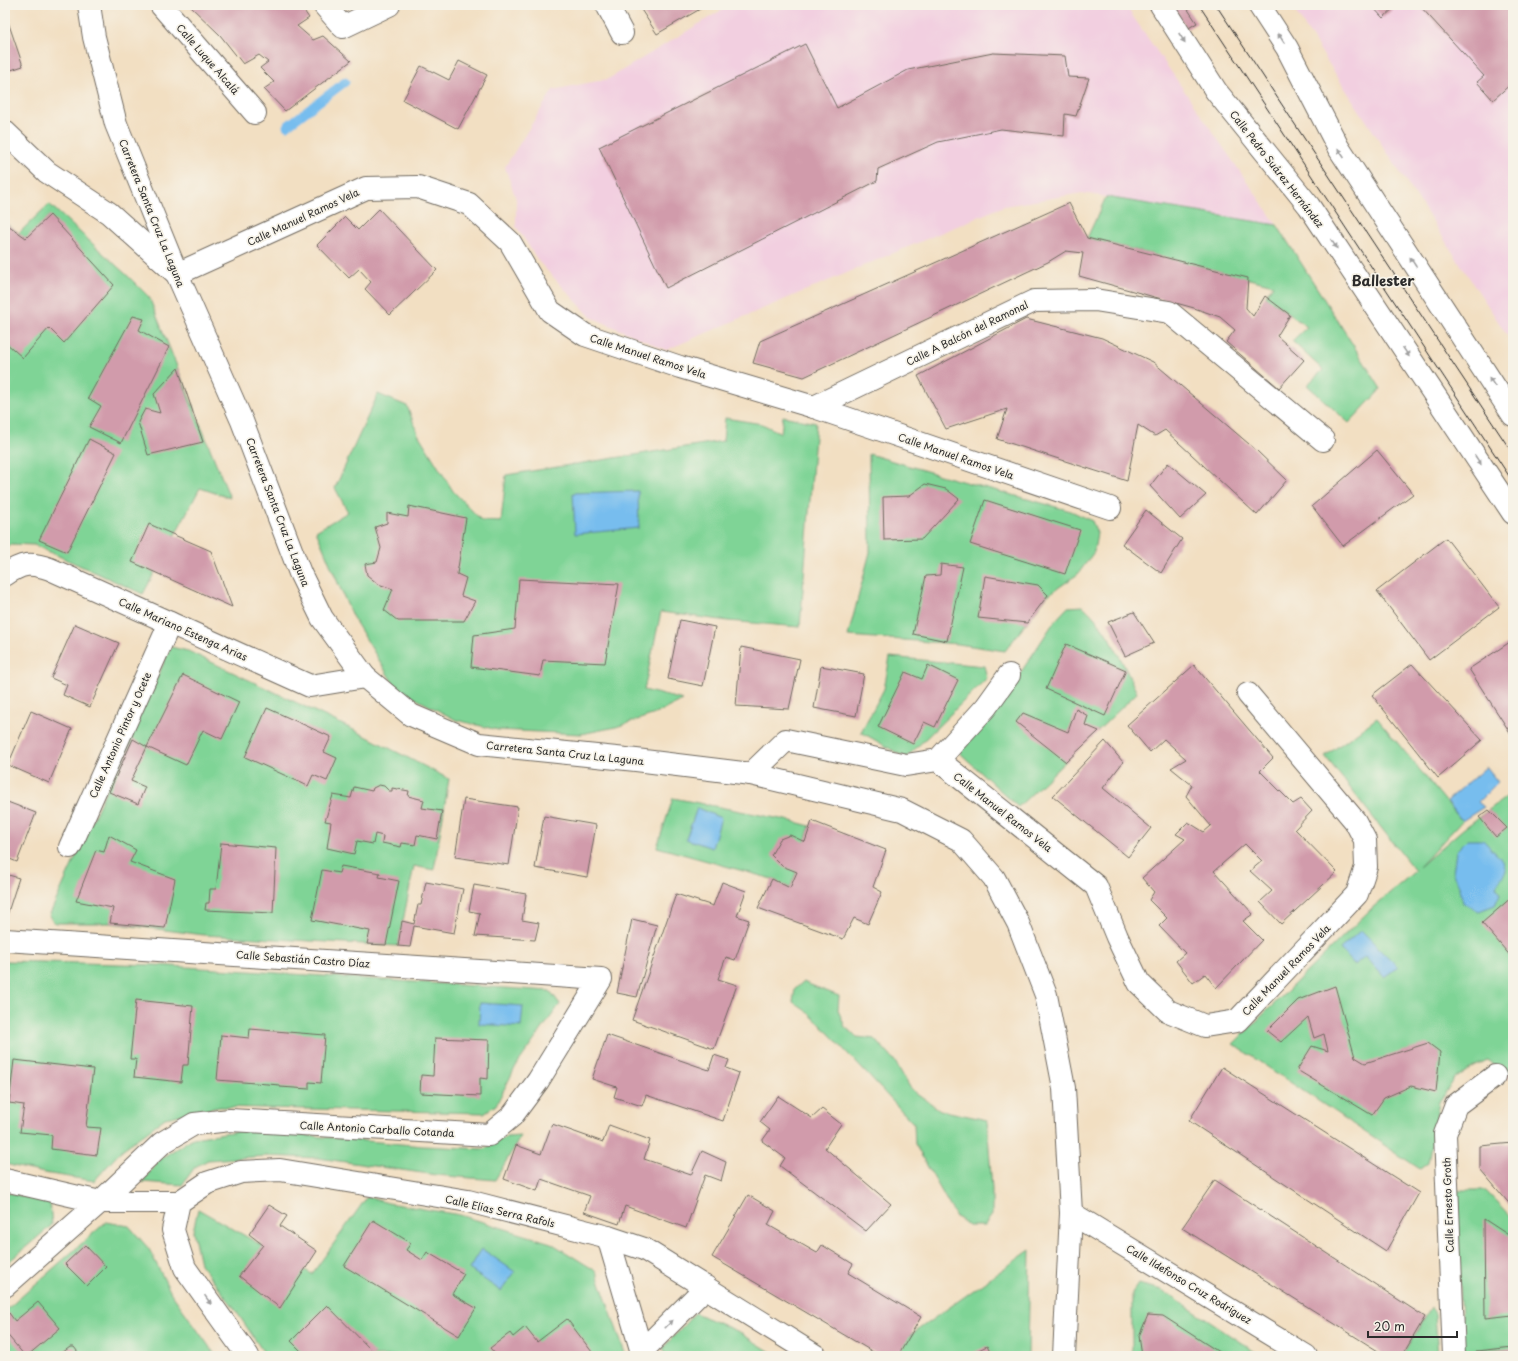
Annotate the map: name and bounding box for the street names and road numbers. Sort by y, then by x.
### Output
street label: Calle Luque Alcalá [174,20,244,98]
street label: Calle Pedro Suárez Hernández [1227,107,1328,231]
street label: Carretera Santa Cruz La Laguna [116,137,189,290]
street label: Calle Manuel Ramos Vela [244,184,362,249]
street label: Calle A Balcón del Ramonal [903,296,1031,369]
street label: Calle Manuel Ramos Vela [588,330,709,382]
street label: Calle Manuel Ramos Vela [896,429,1017,483]
street label: Carretera Santa Cruz La Laguna [243,435,314,589]
street label: Calle Mariano Estenga Arias [116,593,250,664]
street label: Calle Antonio Pintor y Ocete [85,669,154,800]
street label: Carretera Santa Cruz La Laguna [486,737,645,768]
street label: Calle Manuel Ramos Vela [951,768,1056,855]
street label: Calle Manuel Ramos Vela [1238,920,1334,1019]
street label: Calle Sebastián Castro Díaz [236,946,371,971]
street label: Calle Antonio Carballo Cotanda [299,1117,456,1140]
street label: Calle Ernesto Groth [1438,1157,1457,1253]
street label: Calle Elias Serra Rafols [444,1191,557,1231]
street label: Calle Ildefonso Cruz Rodriguez [1124,1240,1255,1327]

